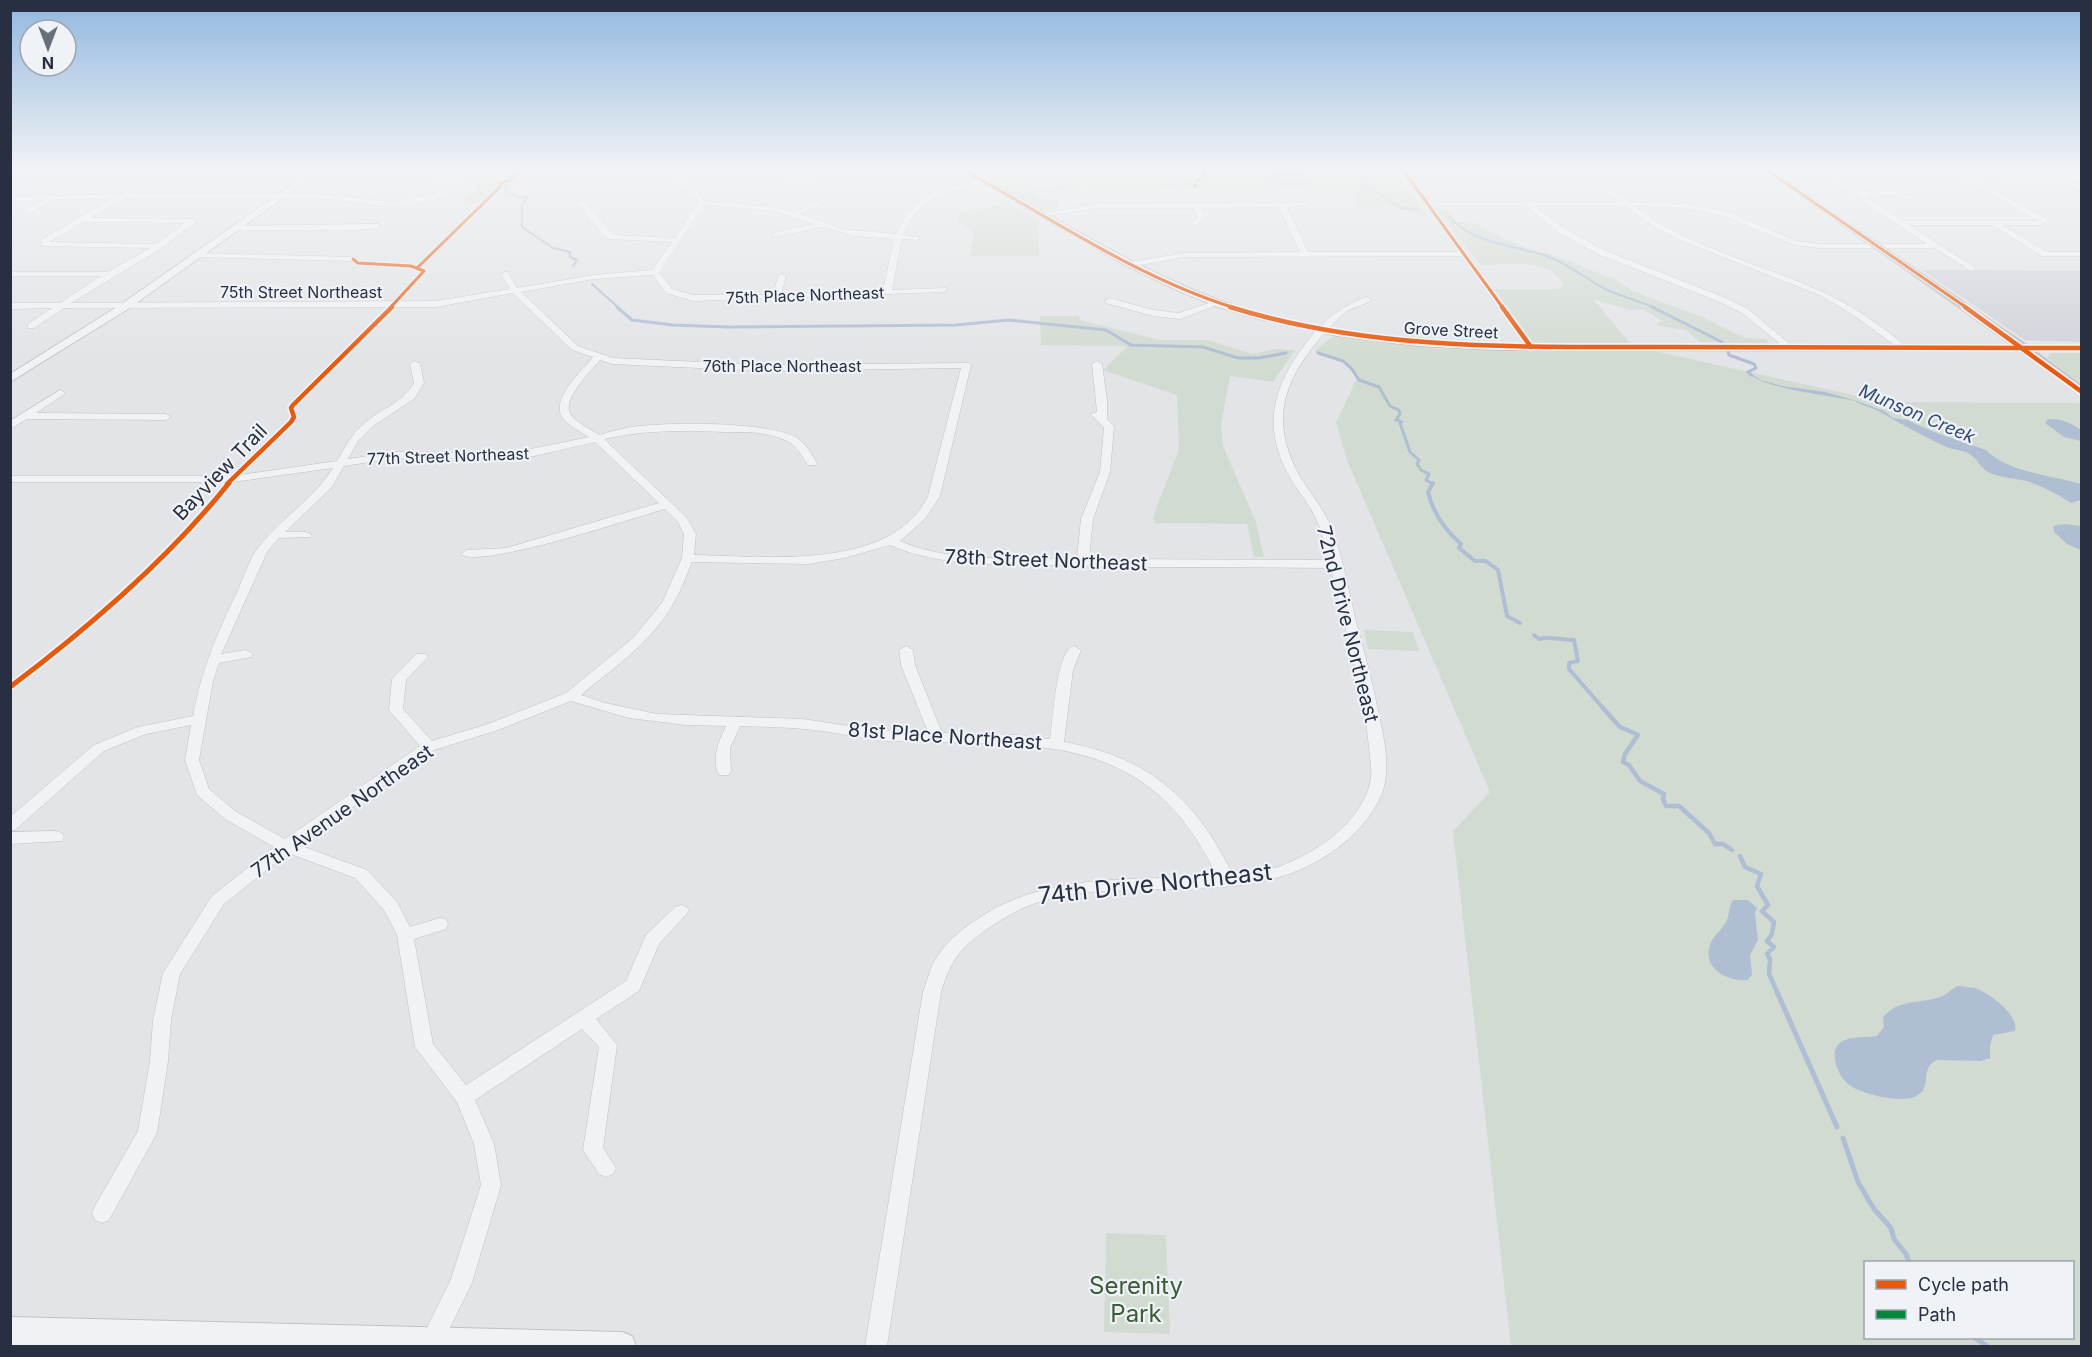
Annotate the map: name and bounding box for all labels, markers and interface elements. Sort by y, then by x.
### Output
north arrow [18,18,78,78]
text: N [42,53,54,73]
street label: 75th Street Northeast [220,282,382,302]
street label: 75th Place Northeast [725,282,885,308]
street label: Grove Street [1403,318,1499,342]
street label: 76th Place Northeast [703,356,861,376]
water label: Munson Creek [1856,380,1979,448]
street label: Bayview Trail [168,419,272,525]
street label: 77th Street Northeast [367,443,529,469]
street label: 72nd Drive Northeast [1312,523,1384,725]
street label: 78th Street Northeast [944,544,1148,576]
street label: 81st Place Northeast [847,717,1043,755]
street label: 77th Avenue Northeast [247,739,438,883]
street label: 74th Drive Northeast [1037,857,1273,910]
legend [1864,1261,2074,1339]
park label: Serenity Park [1089,1271,1183,1328]
text: Cycle path [1918,1274,2009,1295]
text: Path [1918,1304,1956,1325]

